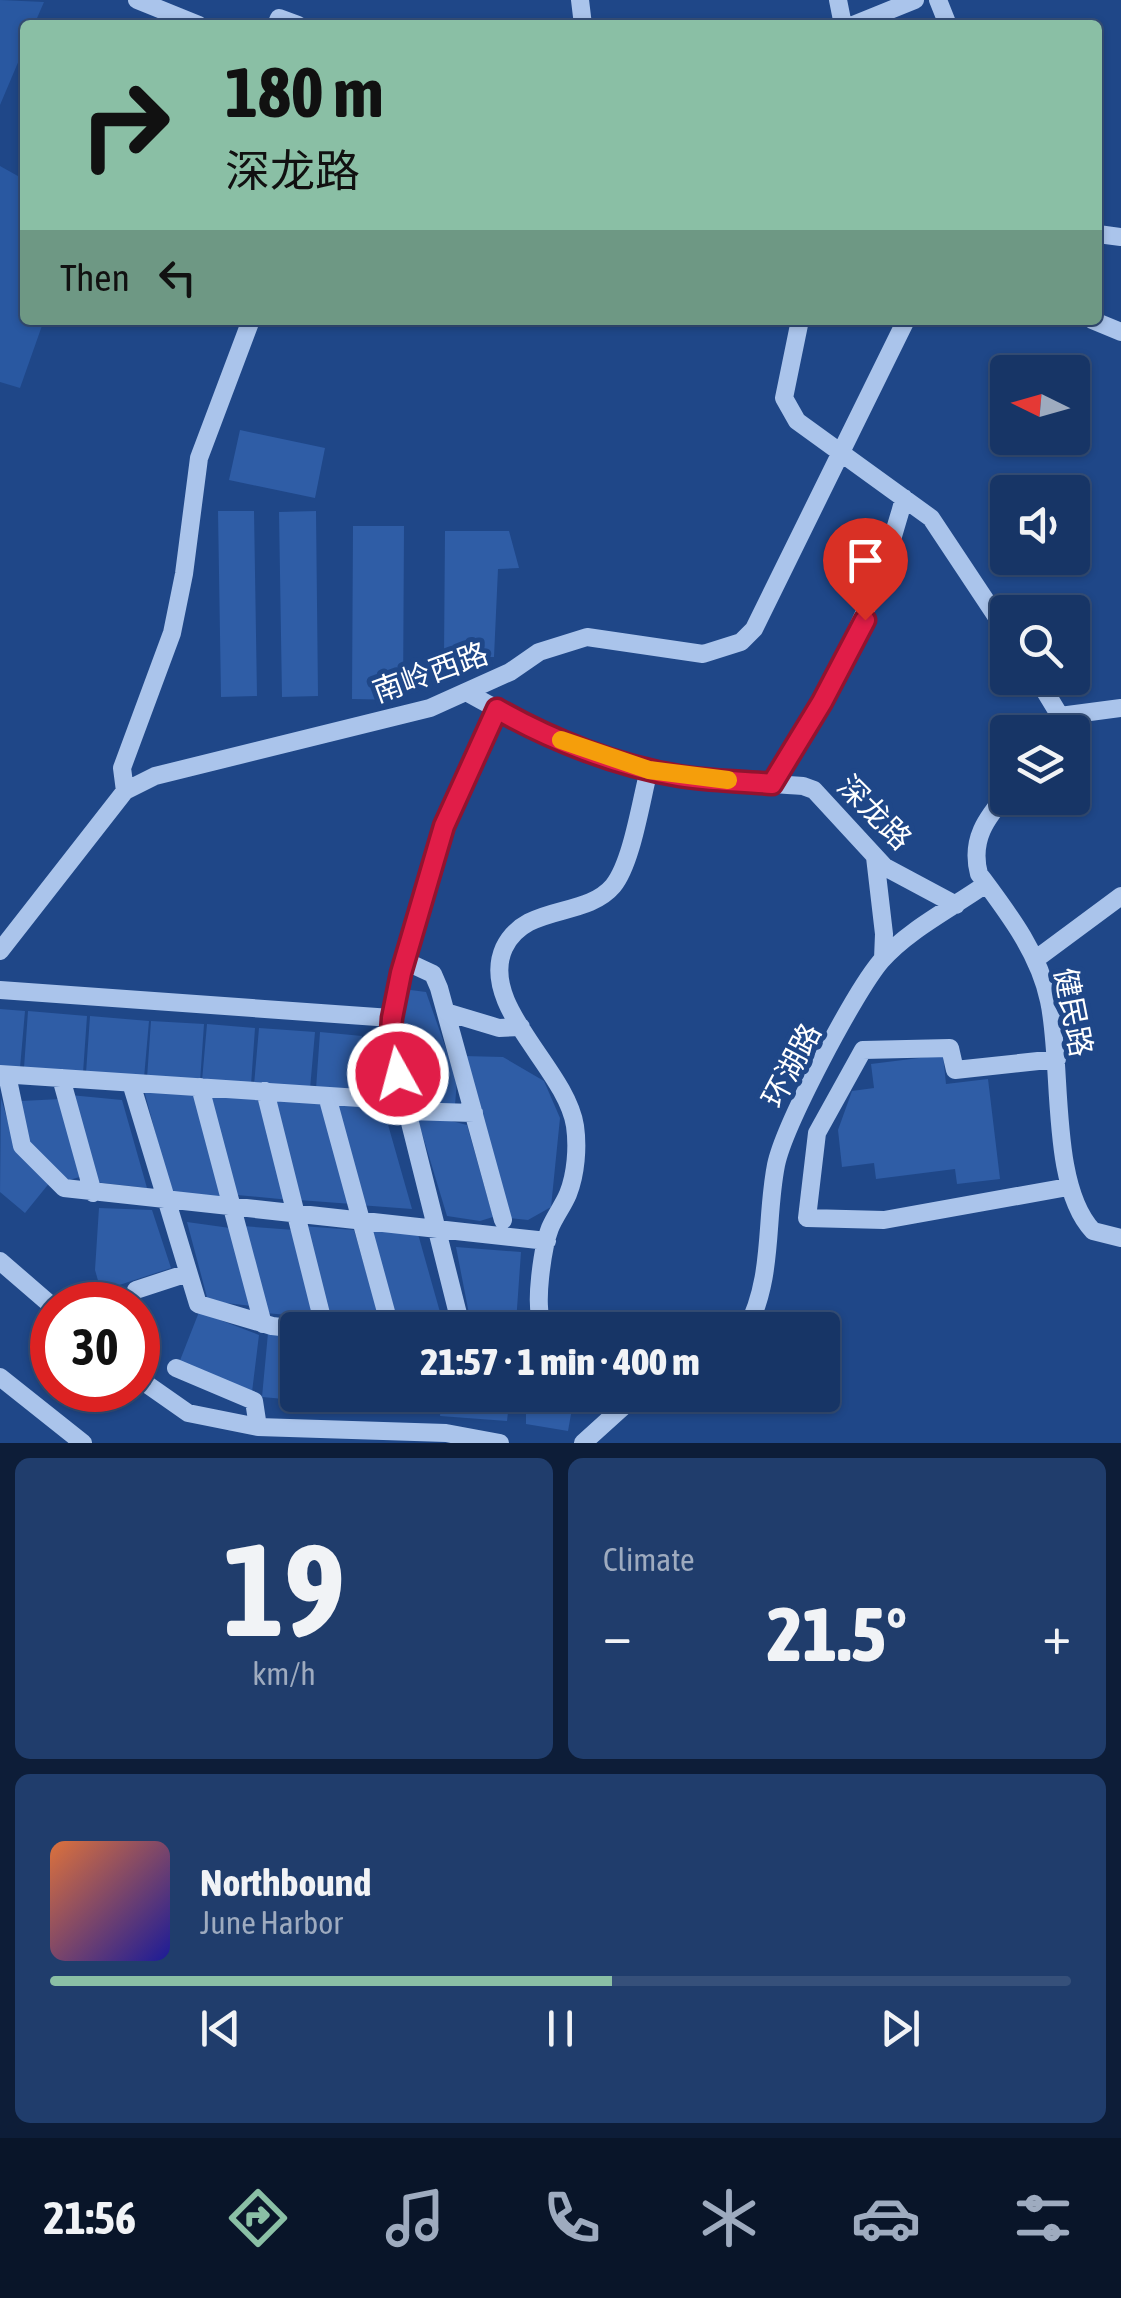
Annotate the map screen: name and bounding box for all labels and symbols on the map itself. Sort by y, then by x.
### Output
north arrow [990,355,1090,455]
pin [823,518,908,621]
street label: 南岭西路 [368,636,492,708]
street label: 深龙路 [831,768,919,856]
street label: 健民路 [1049,965,1099,1059]
street label: 环湖路 [755,1017,827,1113]
position arrow [346,1022,450,1126]
speed limit sign: 30 [30,1282,160,1412]

